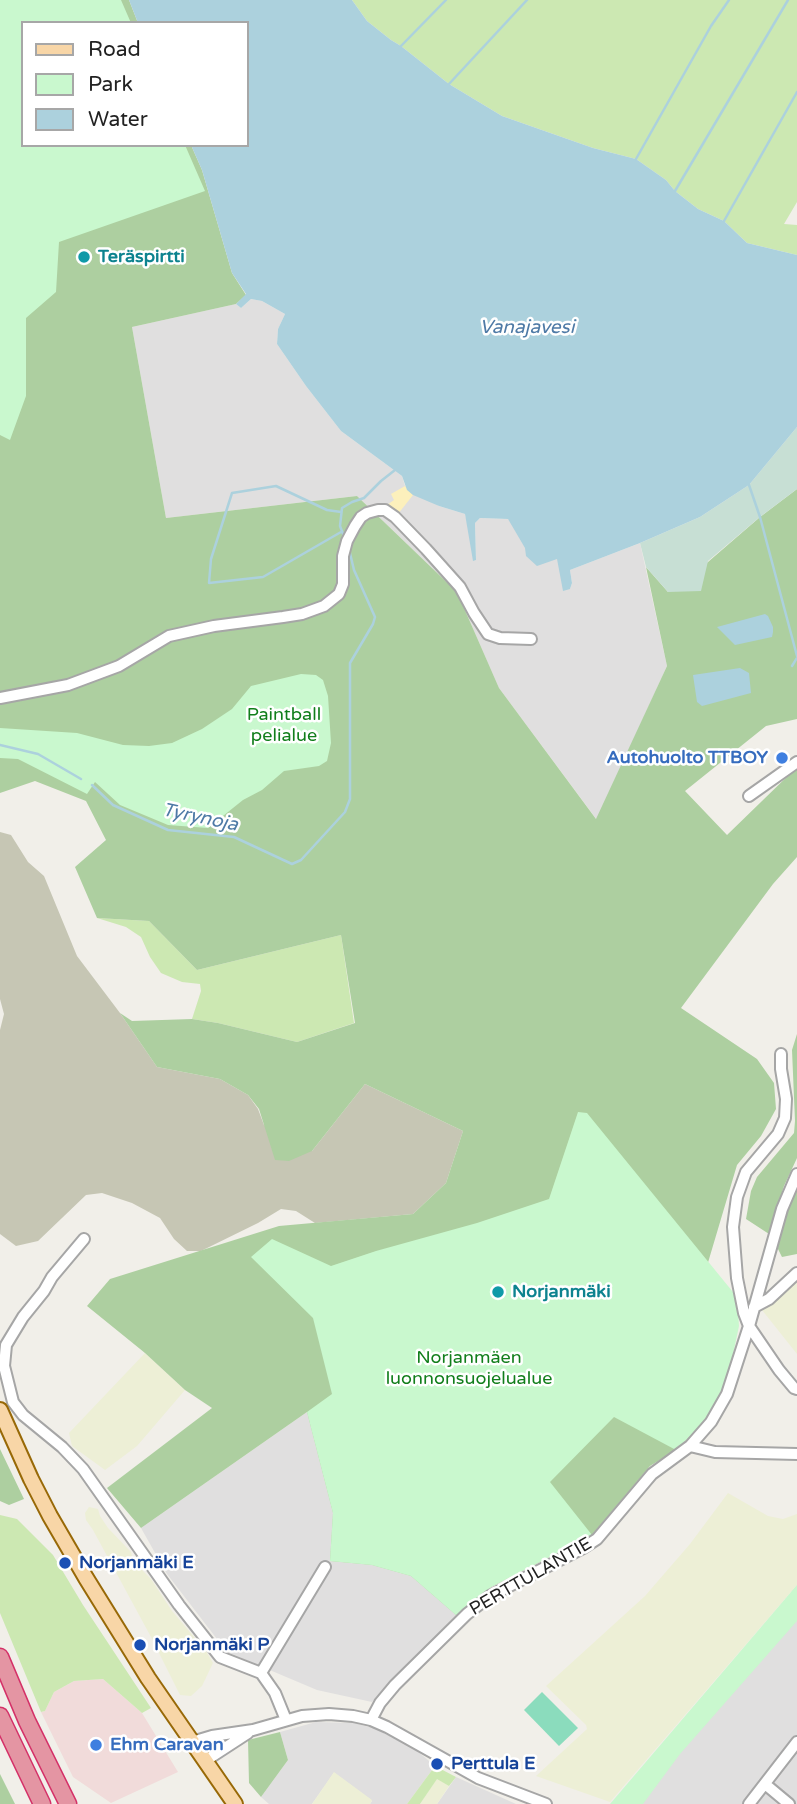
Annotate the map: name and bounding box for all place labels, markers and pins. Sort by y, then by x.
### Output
place label: Teräspirtti [98,246,185,268]
marker: Teräspirtti [76,249,92,265]
place label: Autohuolto TTBOY [607,747,768,769]
marker: Autohuolto TTBOY [774,750,790,766]
place label: Norjanmäki [512,1281,611,1303]
marker: Norjanmäki [490,1284,506,1300]
place label: Norjanmäki E [79,1552,194,1574]
marker: Norjanmäki E [57,1555,73,1571]
place label: Norjanmäki P [154,1634,269,1656]
marker: Norjanmäki P [132,1637,148,1653]
place label: Ehm Caravan [110,1734,224,1756]
marker: Ehm Caravan [88,1737,104,1753]
place label: Perttula E [451,1753,535,1775]
marker: Perttula E [429,1756,445,1772]

